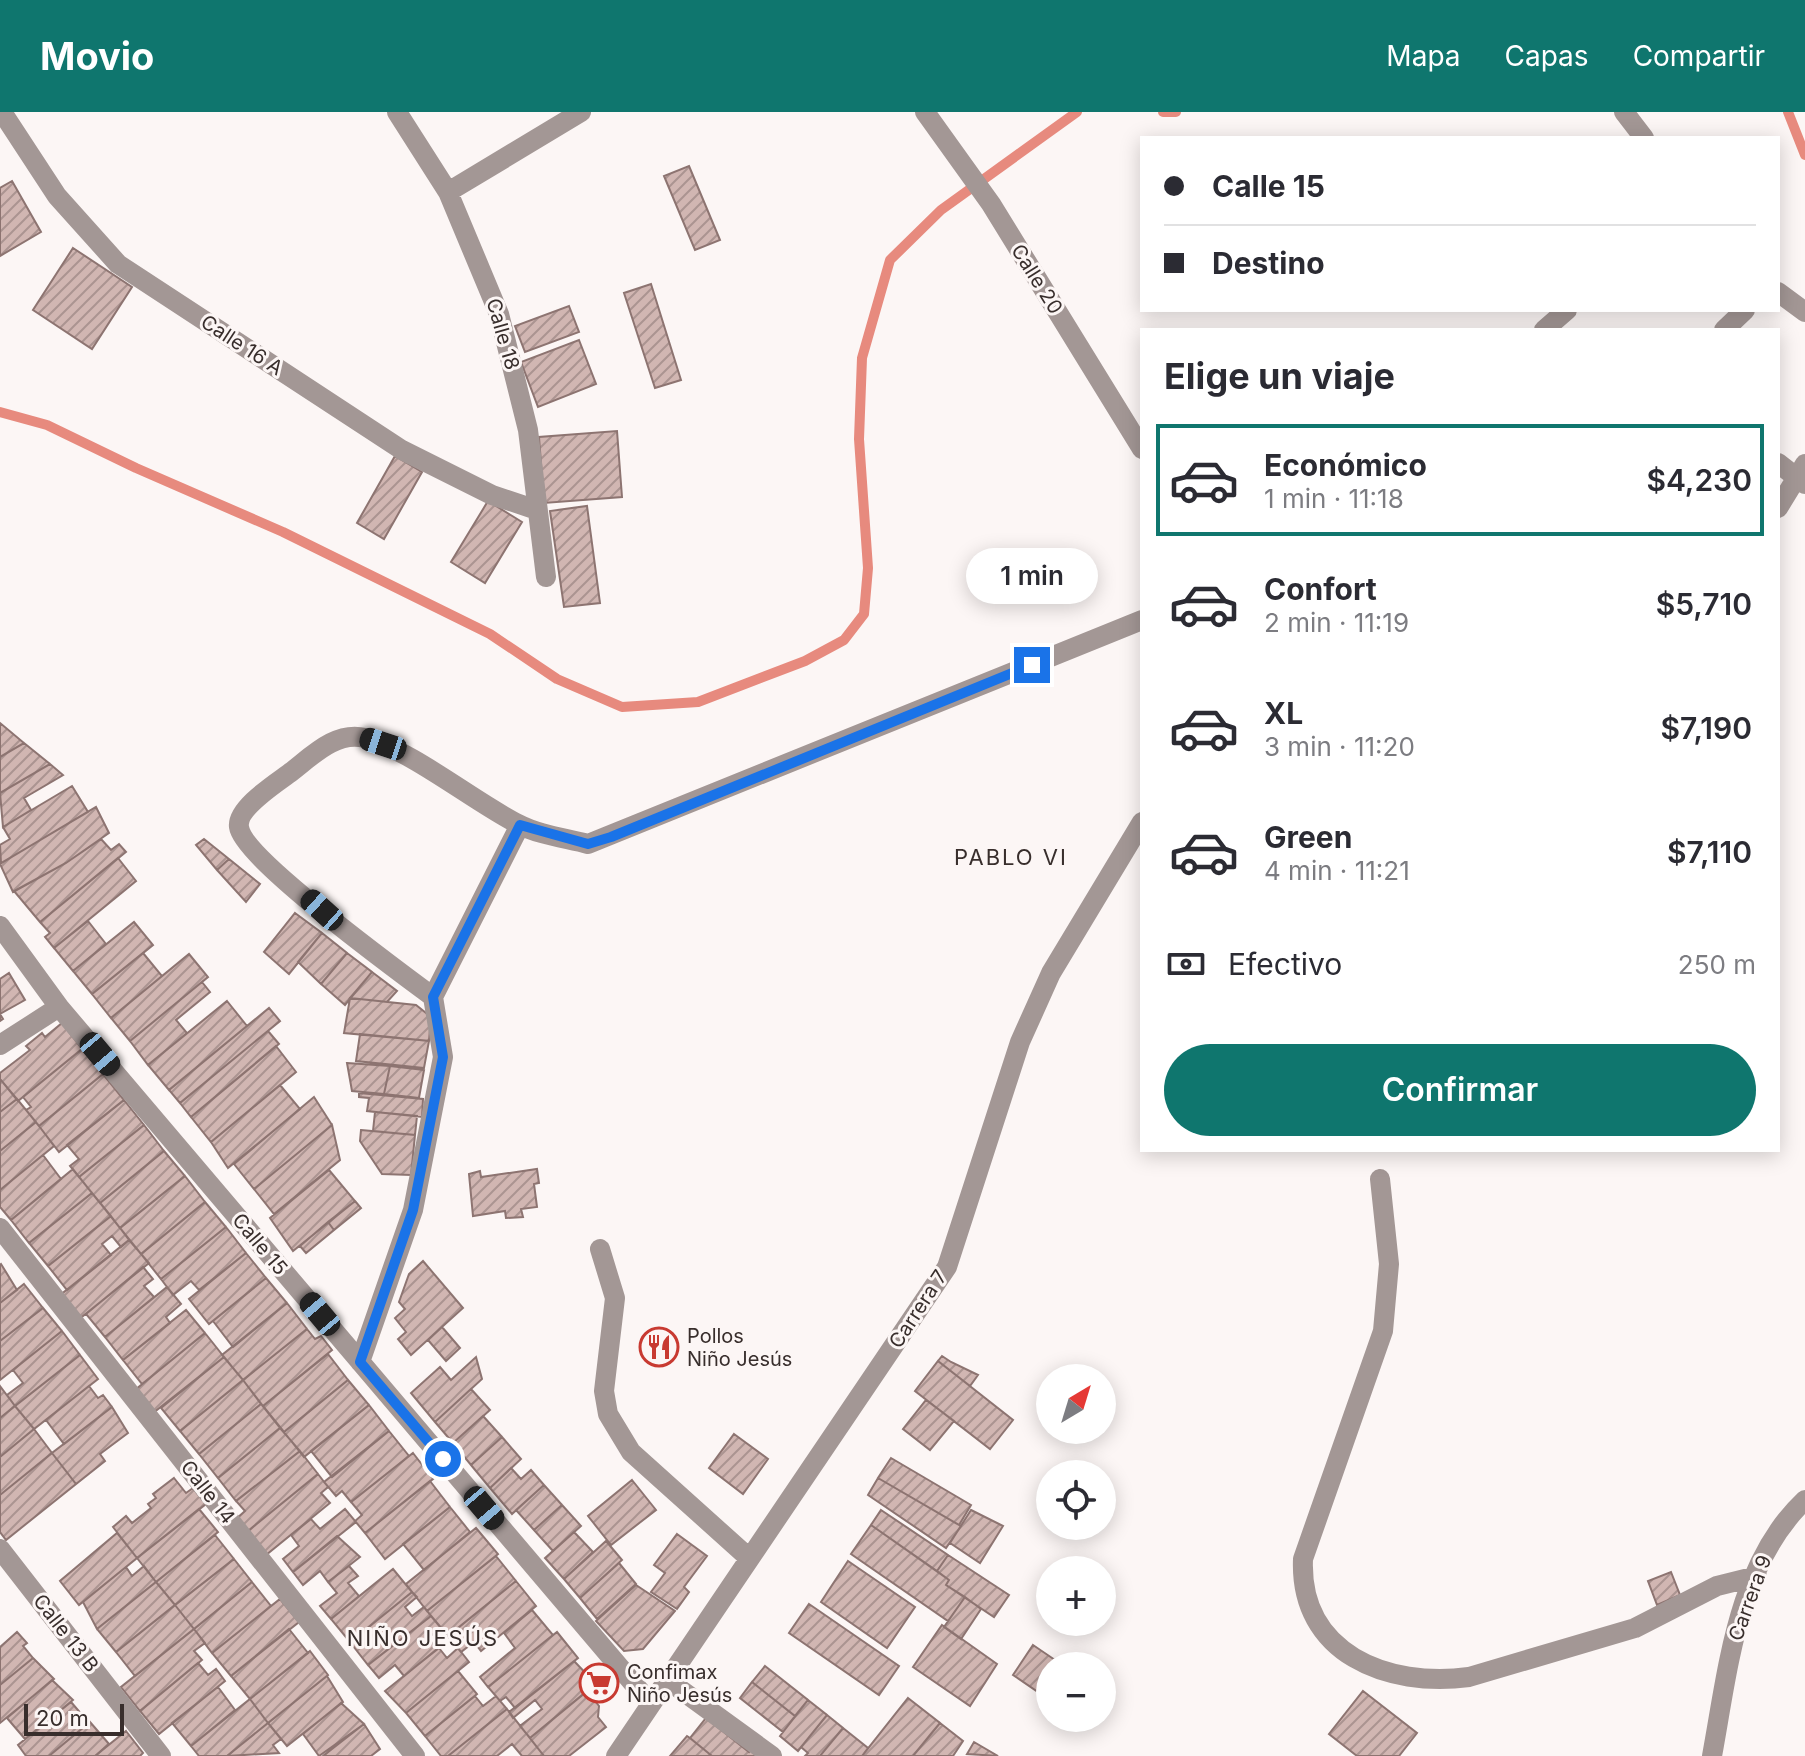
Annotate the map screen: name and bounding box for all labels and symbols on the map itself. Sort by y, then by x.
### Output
street label: Calle 20 [1006,240,1068,318]
street label: Calle 18 [481,295,525,373]
street label: Calle 16 A [197,310,288,380]
callout: 1 min [966,549,1098,605]
route end [1014,647,1050,683]
car [356,725,410,763]
district label: PABLO VI [954,844,1068,870]
car [296,885,348,935]
car [75,1028,125,1080]
street label: Calle 15 [227,1208,293,1280]
street label: Carrera 7 [884,1265,952,1353]
car [295,1288,345,1340]
place label: Pollos Niño Jesús [687,1324,792,1371]
restaurant icon: Pollos Niño Jesús [638,1326,680,1368]
north arrow [1036,1364,1116,1444]
route start [425,1441,461,1477]
street label: Calle 14 [176,1456,240,1528]
car [459,1482,509,1534]
street label: Carrera 9 [1723,1552,1777,1644]
street label: Calle 13 B [28,1589,104,1677]
district label: NIÑO JESÚS [347,1625,499,1651]
place label: Confimax Niño Jesús [627,1660,732,1707]
supermarket icon: Confimax Niño Jesús [578,1662,620,1704]
scale bar [24,1700,124,1736]

